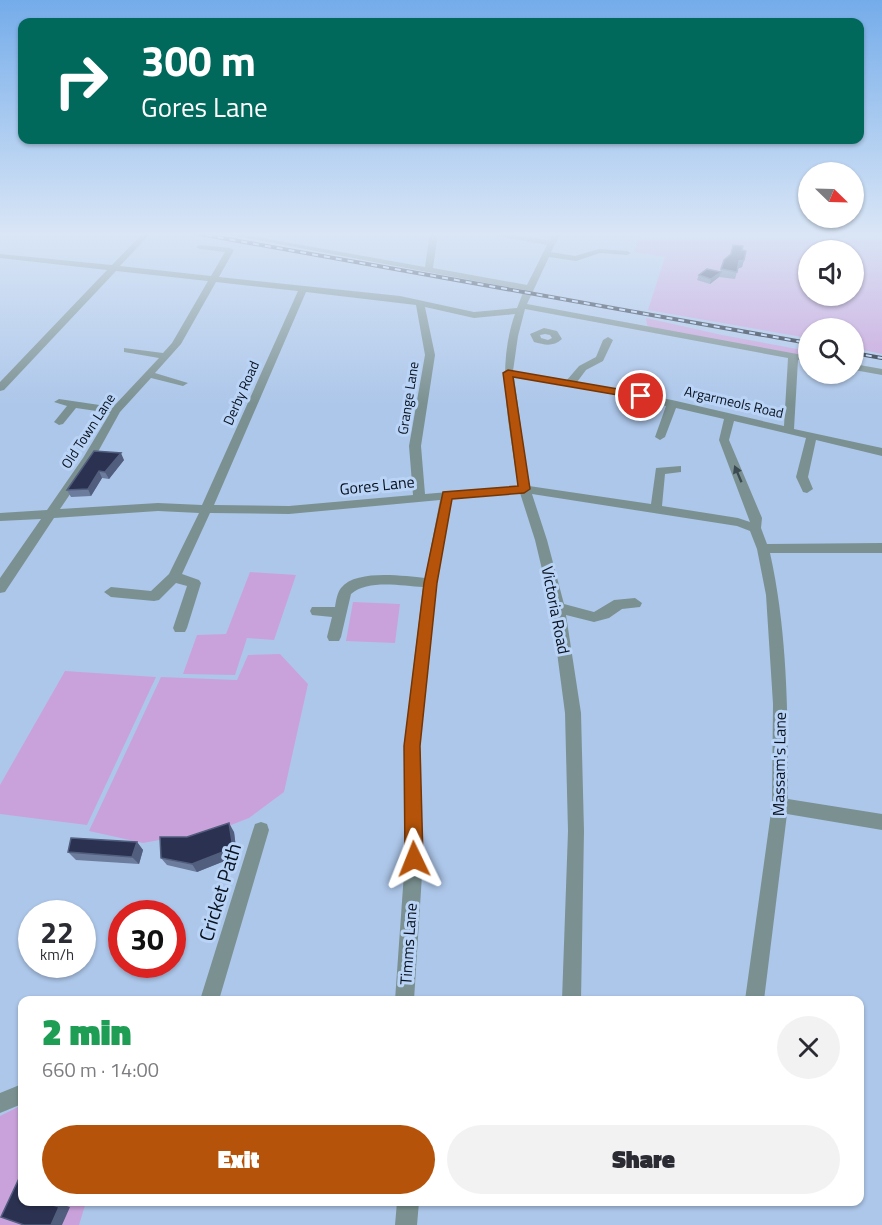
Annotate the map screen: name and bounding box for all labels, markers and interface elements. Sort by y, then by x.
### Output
text: 300 m [141,28,256,92]
icon: right [42,42,120,120]
text: Gores Lane [141,86,268,127]
north arrow [798,162,864,228]
map controls [798,162,864,384]
button: sound [798,240,864,306]
button: search [798,318,864,384]
street label: Derby Road [217,357,264,428]
street label: Grange Lane [391,360,424,436]
pin [615,370,666,421]
icon: arrive [624,379,657,412]
street label: Argarmeols Road [682,380,786,423]
street label: Old Town Lane [55,389,120,472]
one-way arrow [733,464,743,482]
street label: Gores Lane [338,469,416,501]
street label: Victoria Road [536,564,576,656]
street label: Massam's Lane [766,712,792,816]
position arrow [382,827,446,891]
street label: Cricket Path [190,839,249,945]
speed limit sign: 30 [108,900,186,978]
street label: Timms Lane [393,902,423,986]
text: 22 [40,909,74,955]
text: km/h [40,943,74,966]
text: 2 min [42,1004,131,1059]
button: close [777,1016,840,1079]
text: 660 m · 14:00 [42,1054,159,1085]
button: Exit [42,1125,435,1194]
button: Share [447,1125,840,1194]

